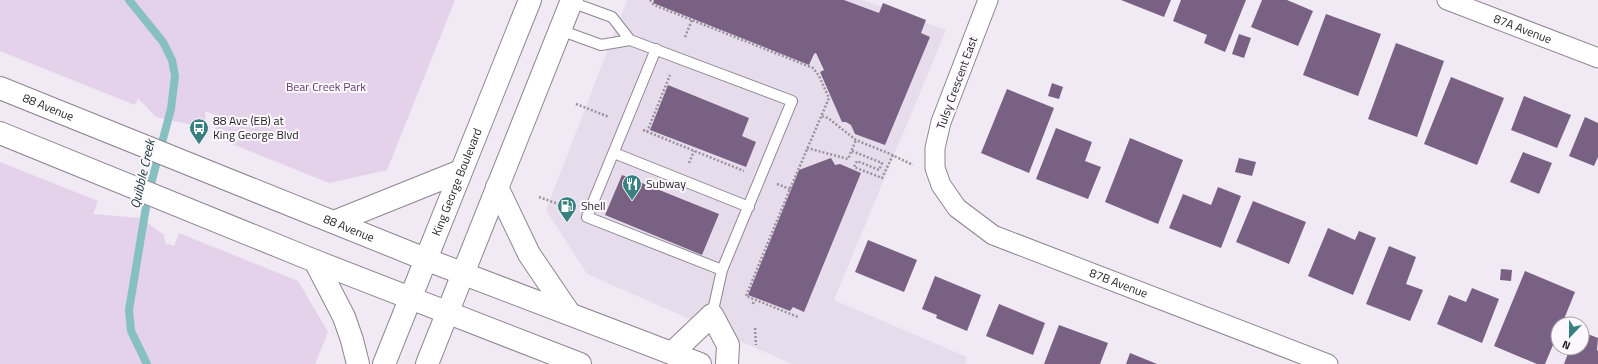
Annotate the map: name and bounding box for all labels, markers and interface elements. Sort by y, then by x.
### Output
street label: 87A Avenue [1491,9,1555,48]
street label: Tulsy Crescent East [931,33,982,132]
park label: Bear Creek Park [286,77,366,96]
street label: 88 Avenue [20,88,77,126]
place label: 88 Ave (EB) at King George Blvd [213,111,299,144]
bus stop icon: 88 Ave (EB) at King George Blvd [188,117,210,145]
street label: King George Boulevard [426,125,487,239]
water label: Quibble Creek [124,135,160,210]
restaurant icon: Subway [621,173,643,201]
place label: Subway [646,174,686,193]
fuel station icon: Shell [556,195,578,223]
place label: Shell [581,196,606,215]
street label: 88 Avenue [321,209,377,247]
street label: 87B Avenue [1087,263,1151,303]
north arrow [1550,316,1590,356]
text: N [1560,336,1573,354]

